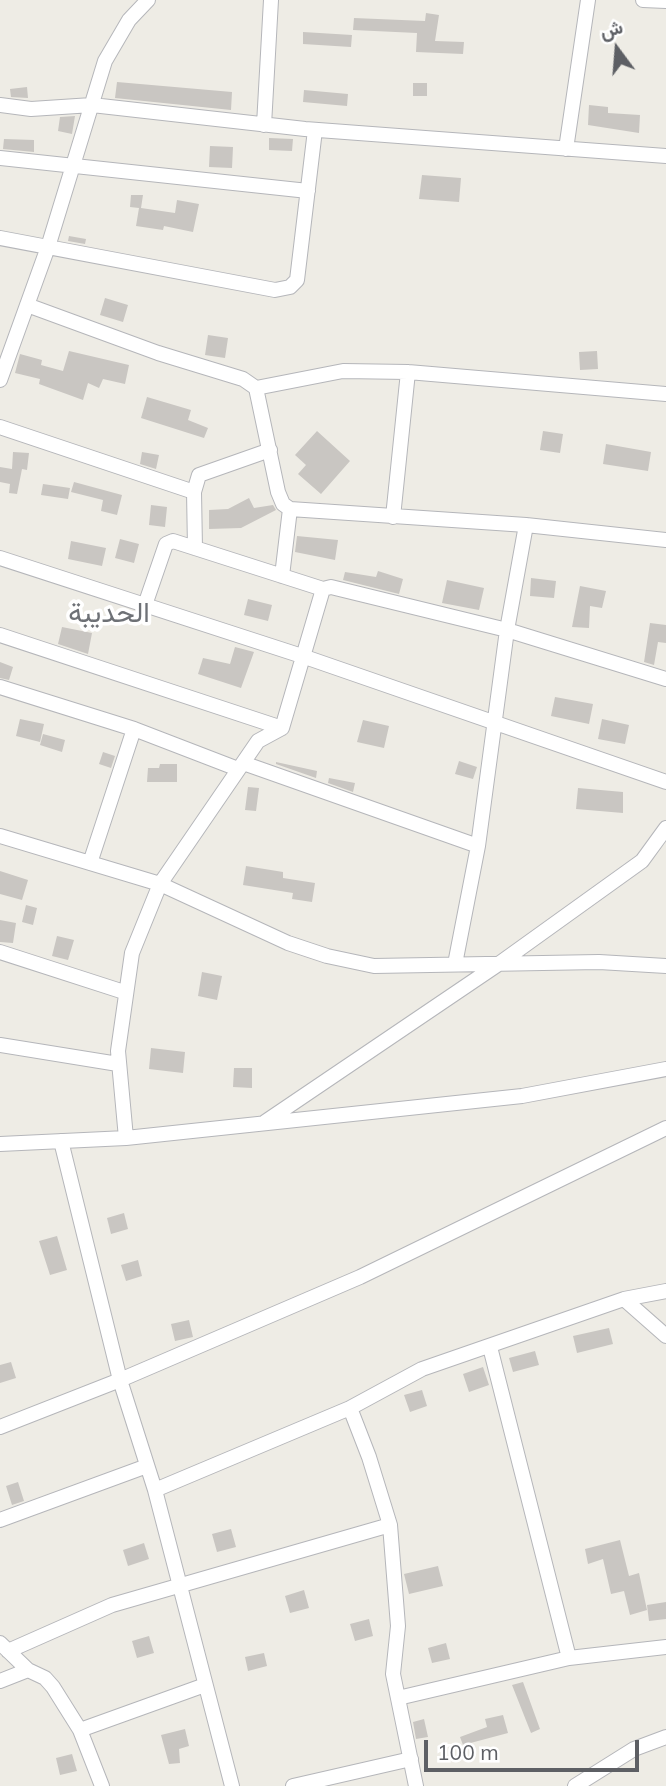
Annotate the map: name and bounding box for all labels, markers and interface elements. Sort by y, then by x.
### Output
north arrow [582,14,652,84]
text: ش [597,14,625,43]
district label: الحديبة [68,597,150,631]
scale bar [428,1726,643,1770]
text: 100 m [437,1739,499,1765]

